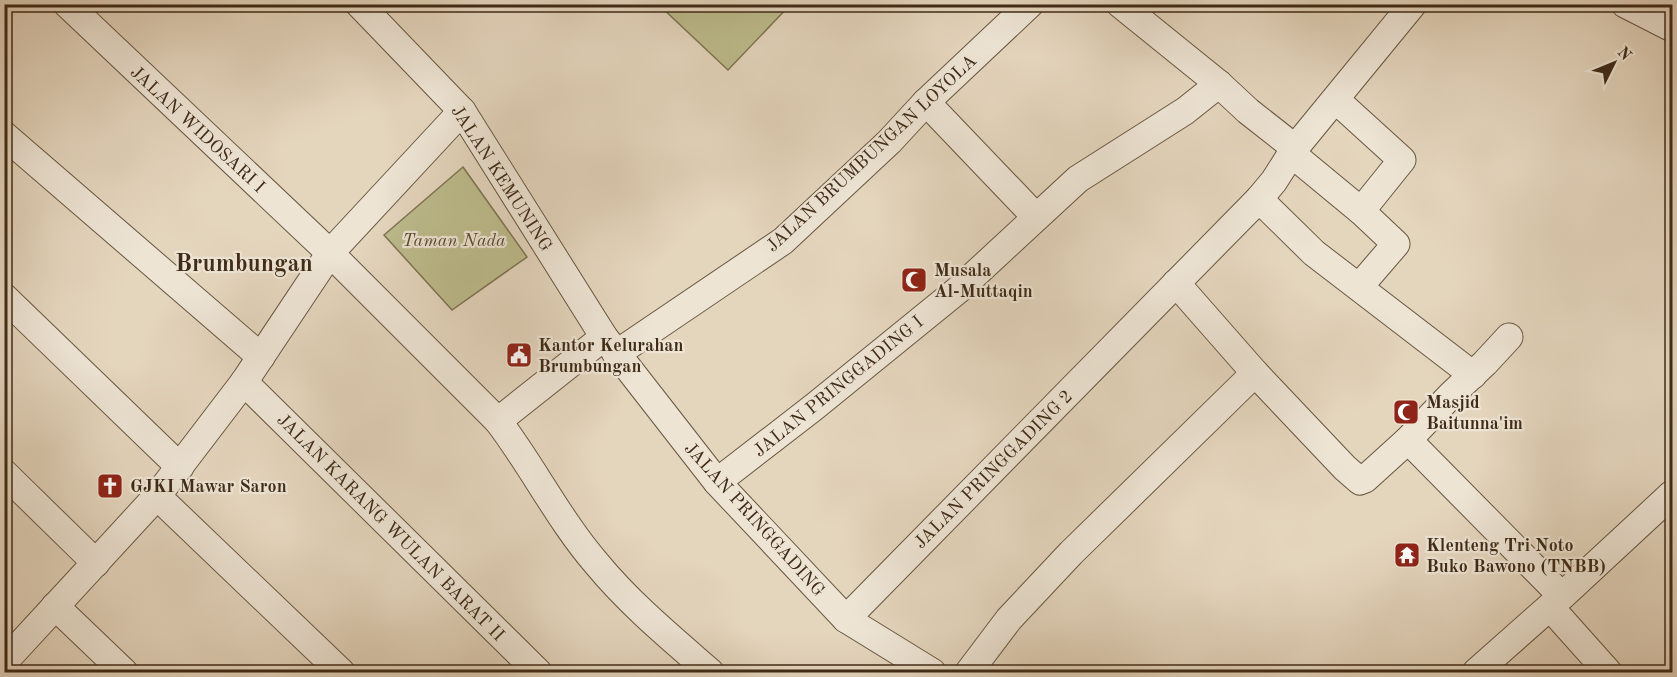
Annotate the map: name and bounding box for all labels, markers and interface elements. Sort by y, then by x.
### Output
north arrow [1584,33,1644,93]
text: N [1613,44,1634,65]
street label: JALAN BRUMBUNGAN LOYOLA [763,52,980,256]
street label: JALAN WIDOSARI I [127,63,268,197]
street label: JALAN KEMUNING [447,102,555,255]
park label: Taman Nada [402,232,506,250]
district label: Brumbungan [175,253,313,277]
place label: Musala Al-Muttaqin [934,262,1033,301]
mosque icon: Musala Al-Muttaqin [899,265,929,295]
street label: JALAN PRINGGADING I [750,313,927,461]
place label: Kantor Kelurahan Brumbungan [538,337,683,376]
public building icon: Kantor Kelurahan Brumbungan [504,340,534,370]
street label: JALAN PRINGGADING 2 [911,387,1076,552]
place label: Masjid Baitunna'im [1426,394,1523,433]
mosque icon: Masjid Baitunna'im [1391,397,1421,427]
street label: JALAN KARANG WULAN BARAT II [273,411,507,645]
street label: JALAN PRINGGADING [681,439,828,600]
church icon: GJKI Mawar Saron [95,471,125,501]
place label: GJKI Mawar Saron [130,478,287,496]
place label: Klenteng Tri Noto Buko Bawono (TNBB) [1426,537,1606,576]
temple icon: Klenteng Tri Noto Buko Bawono (TNBB) [1392,540,1422,570]

